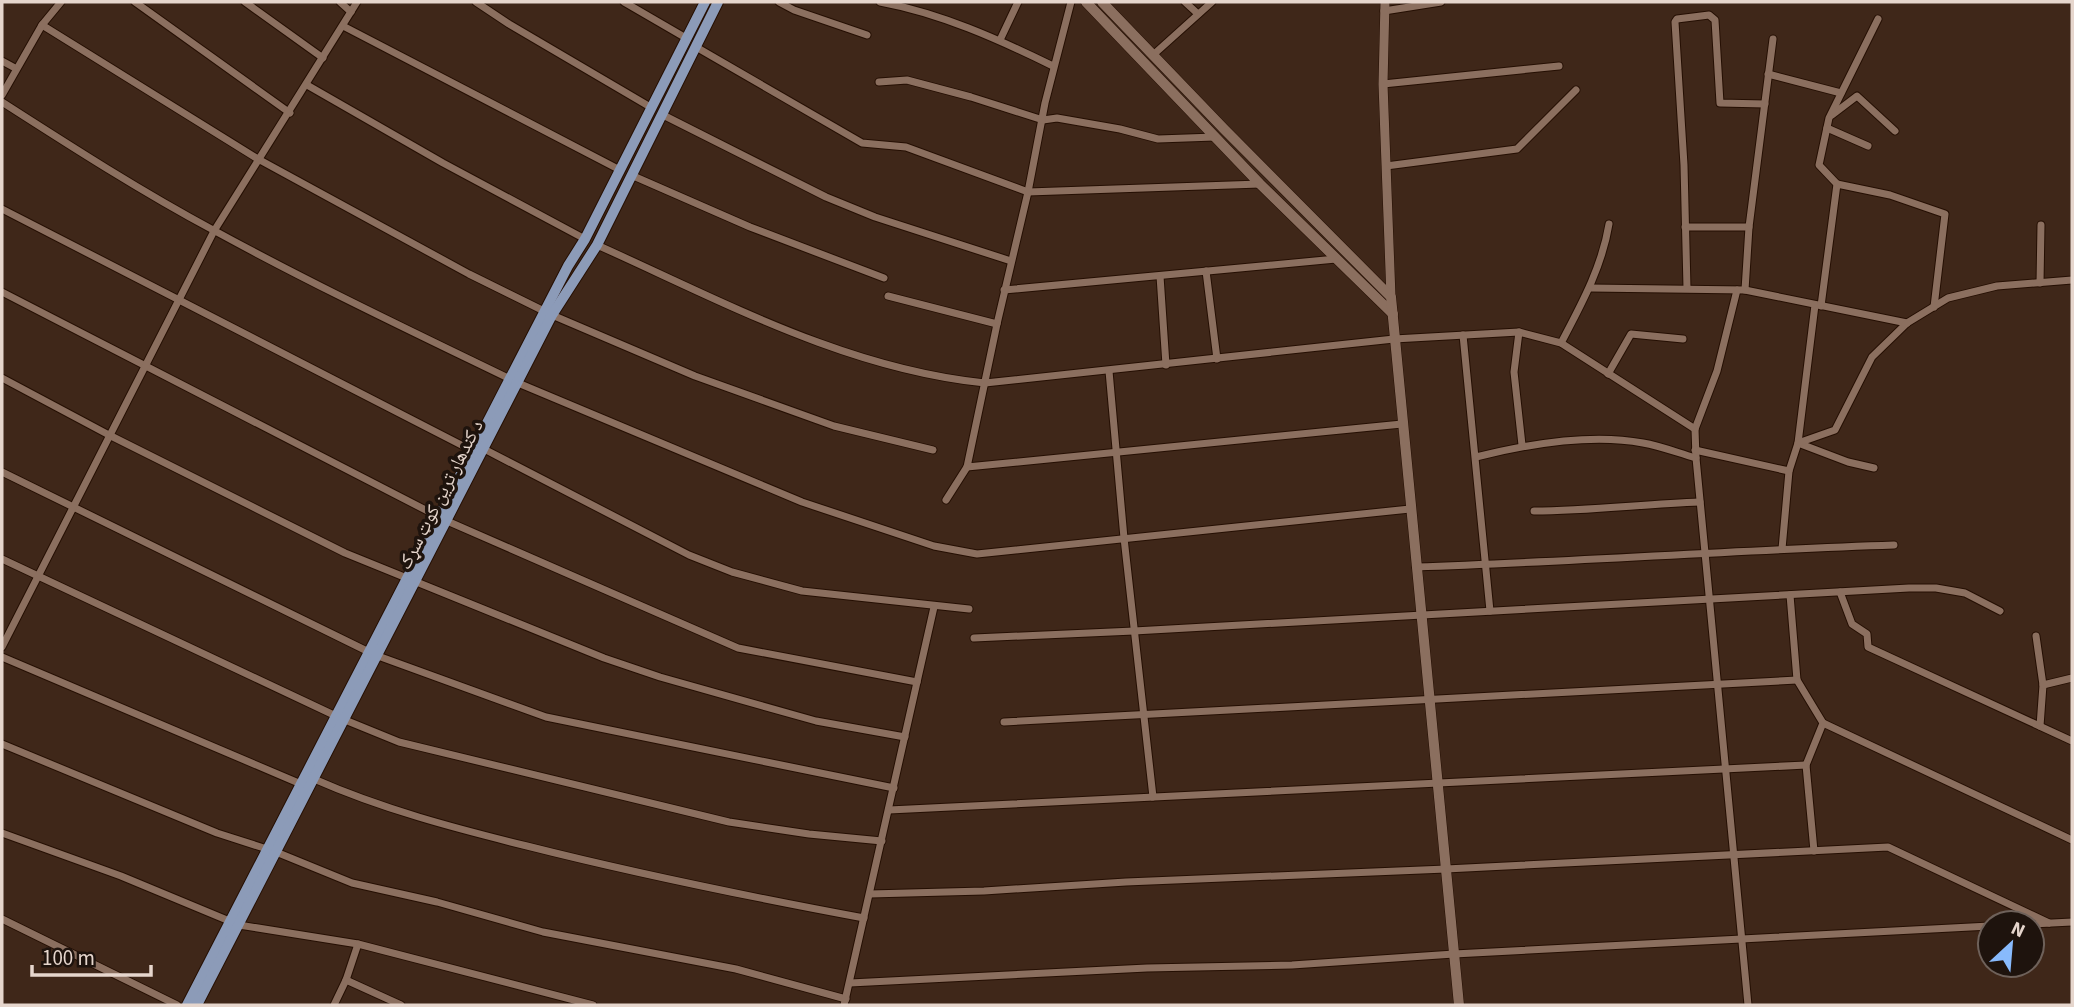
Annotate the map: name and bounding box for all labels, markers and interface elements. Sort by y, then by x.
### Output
street label: د کندهار ترين کوټ سړک [392,415,490,574]
north arrow [1976,909,2046,979]
text: N [2006,915,2029,945]
scale bar [32,934,150,978]
text: 100 m [42,943,95,973]

